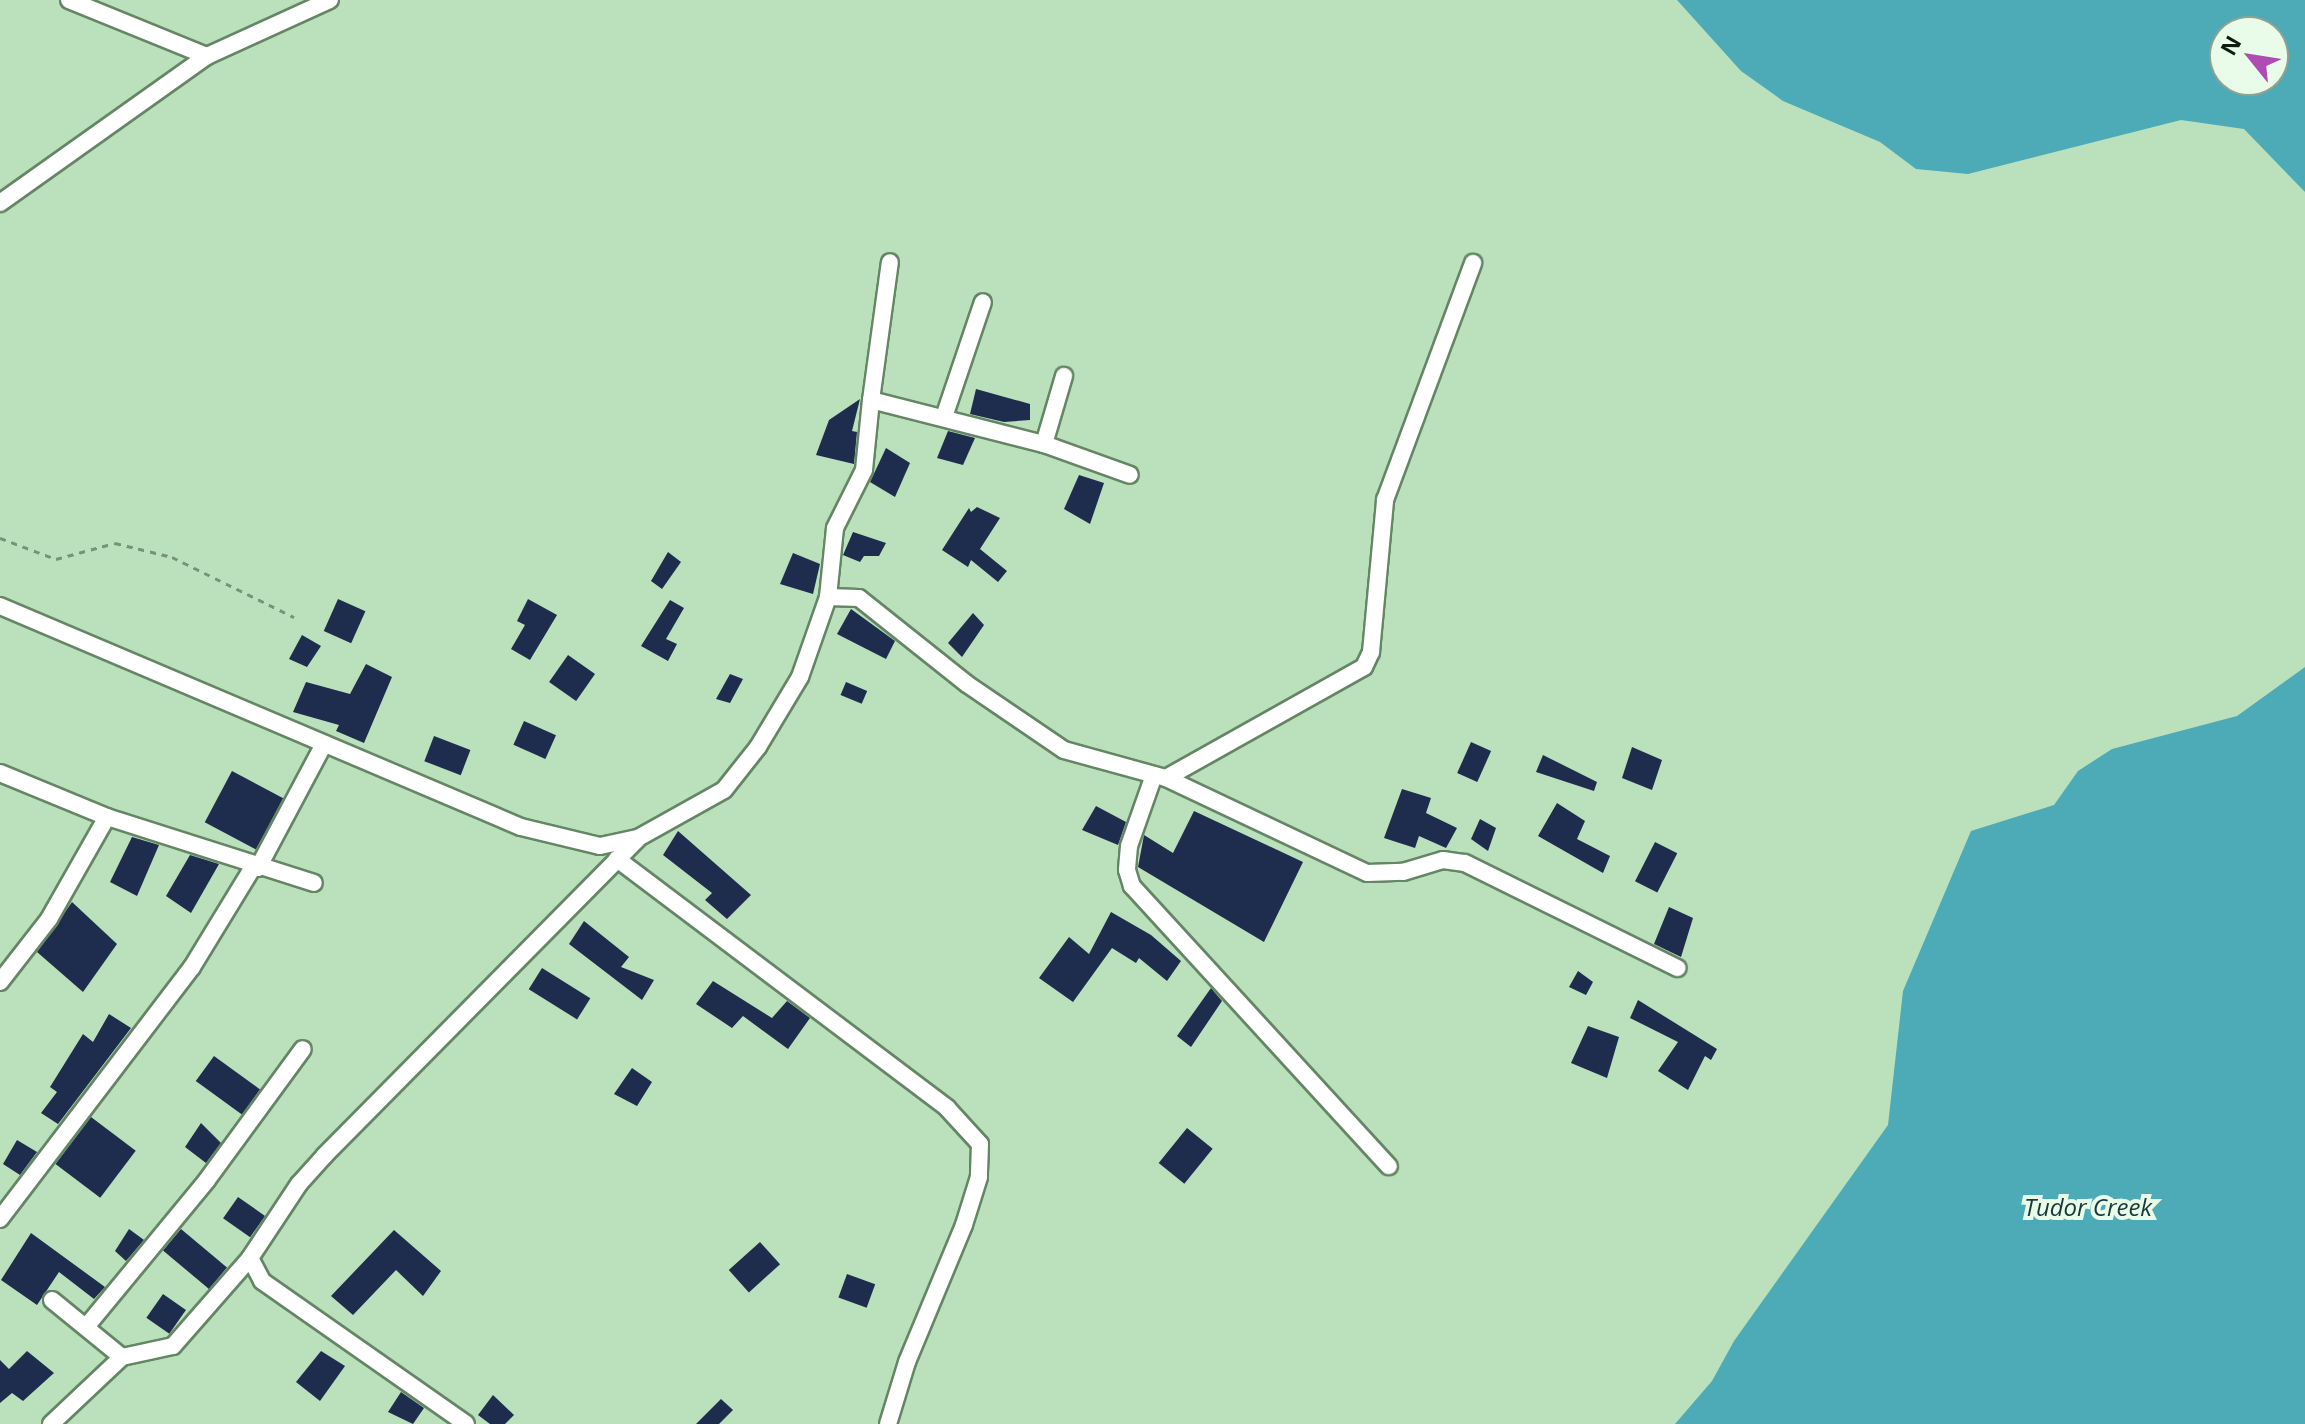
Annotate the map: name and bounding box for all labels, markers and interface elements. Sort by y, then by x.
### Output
north arrow [2209,16,2289,96]
text: N [2212,30,2247,60]
water label: Tudor Creek [2024,1193,2152,1221]

